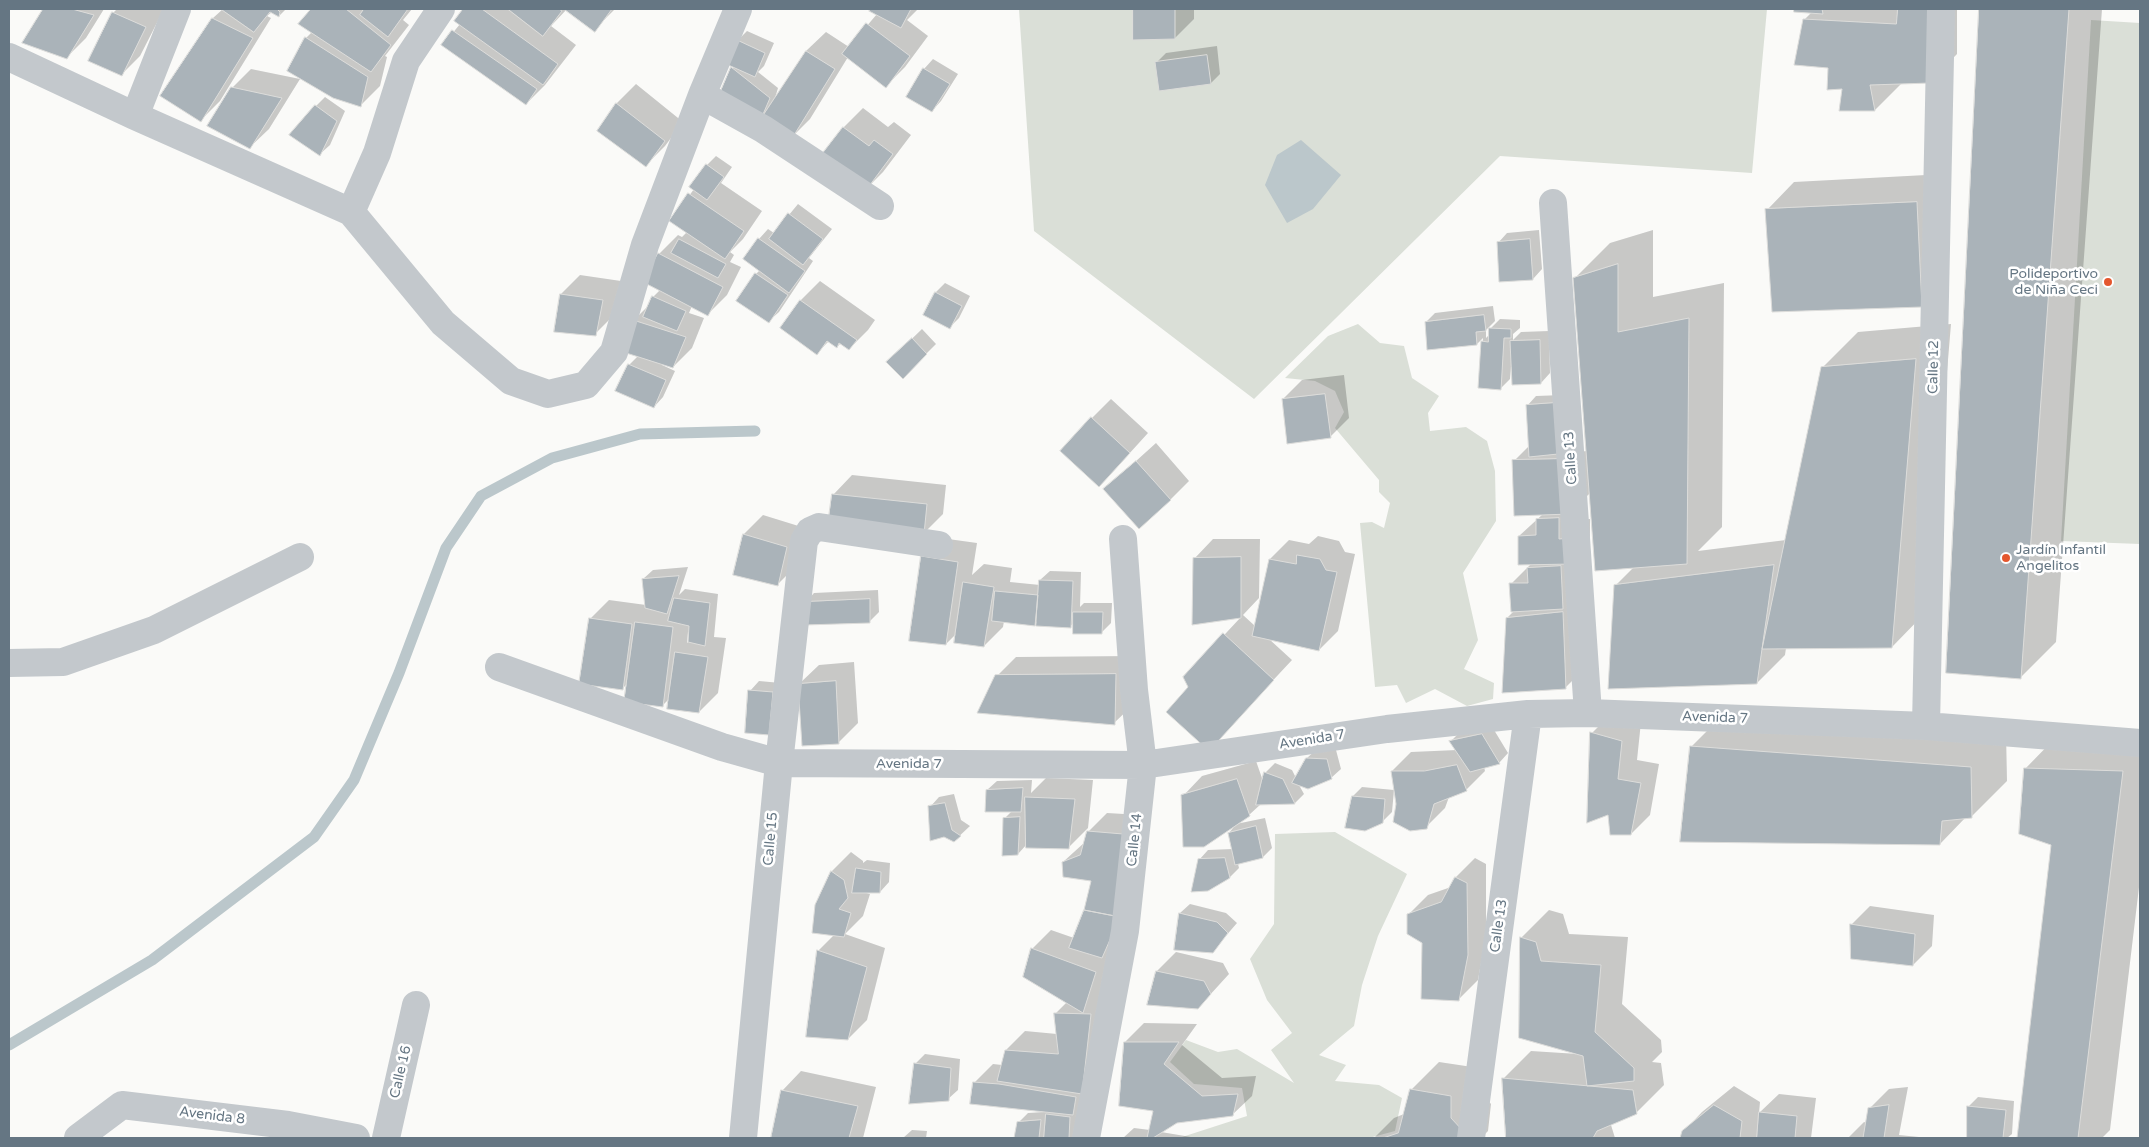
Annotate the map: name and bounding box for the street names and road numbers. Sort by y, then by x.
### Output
street label: Calle 12 [1925,340,1943,394]
street label: Calle 13 [1561,431,1581,485]
street label: Avenida 7 [1682,708,1748,728]
street label: Avenida 7 [1278,727,1346,753]
street label: Avenida 7 [876,756,942,772]
street label: Calle 15 [760,812,782,866]
street label: Calle 14 [1124,812,1146,868]
street label: Calle 13 [1487,898,1511,954]
street label: Calle 16 [387,1044,415,1100]
street label: Avenida 8 [178,1104,246,1128]

